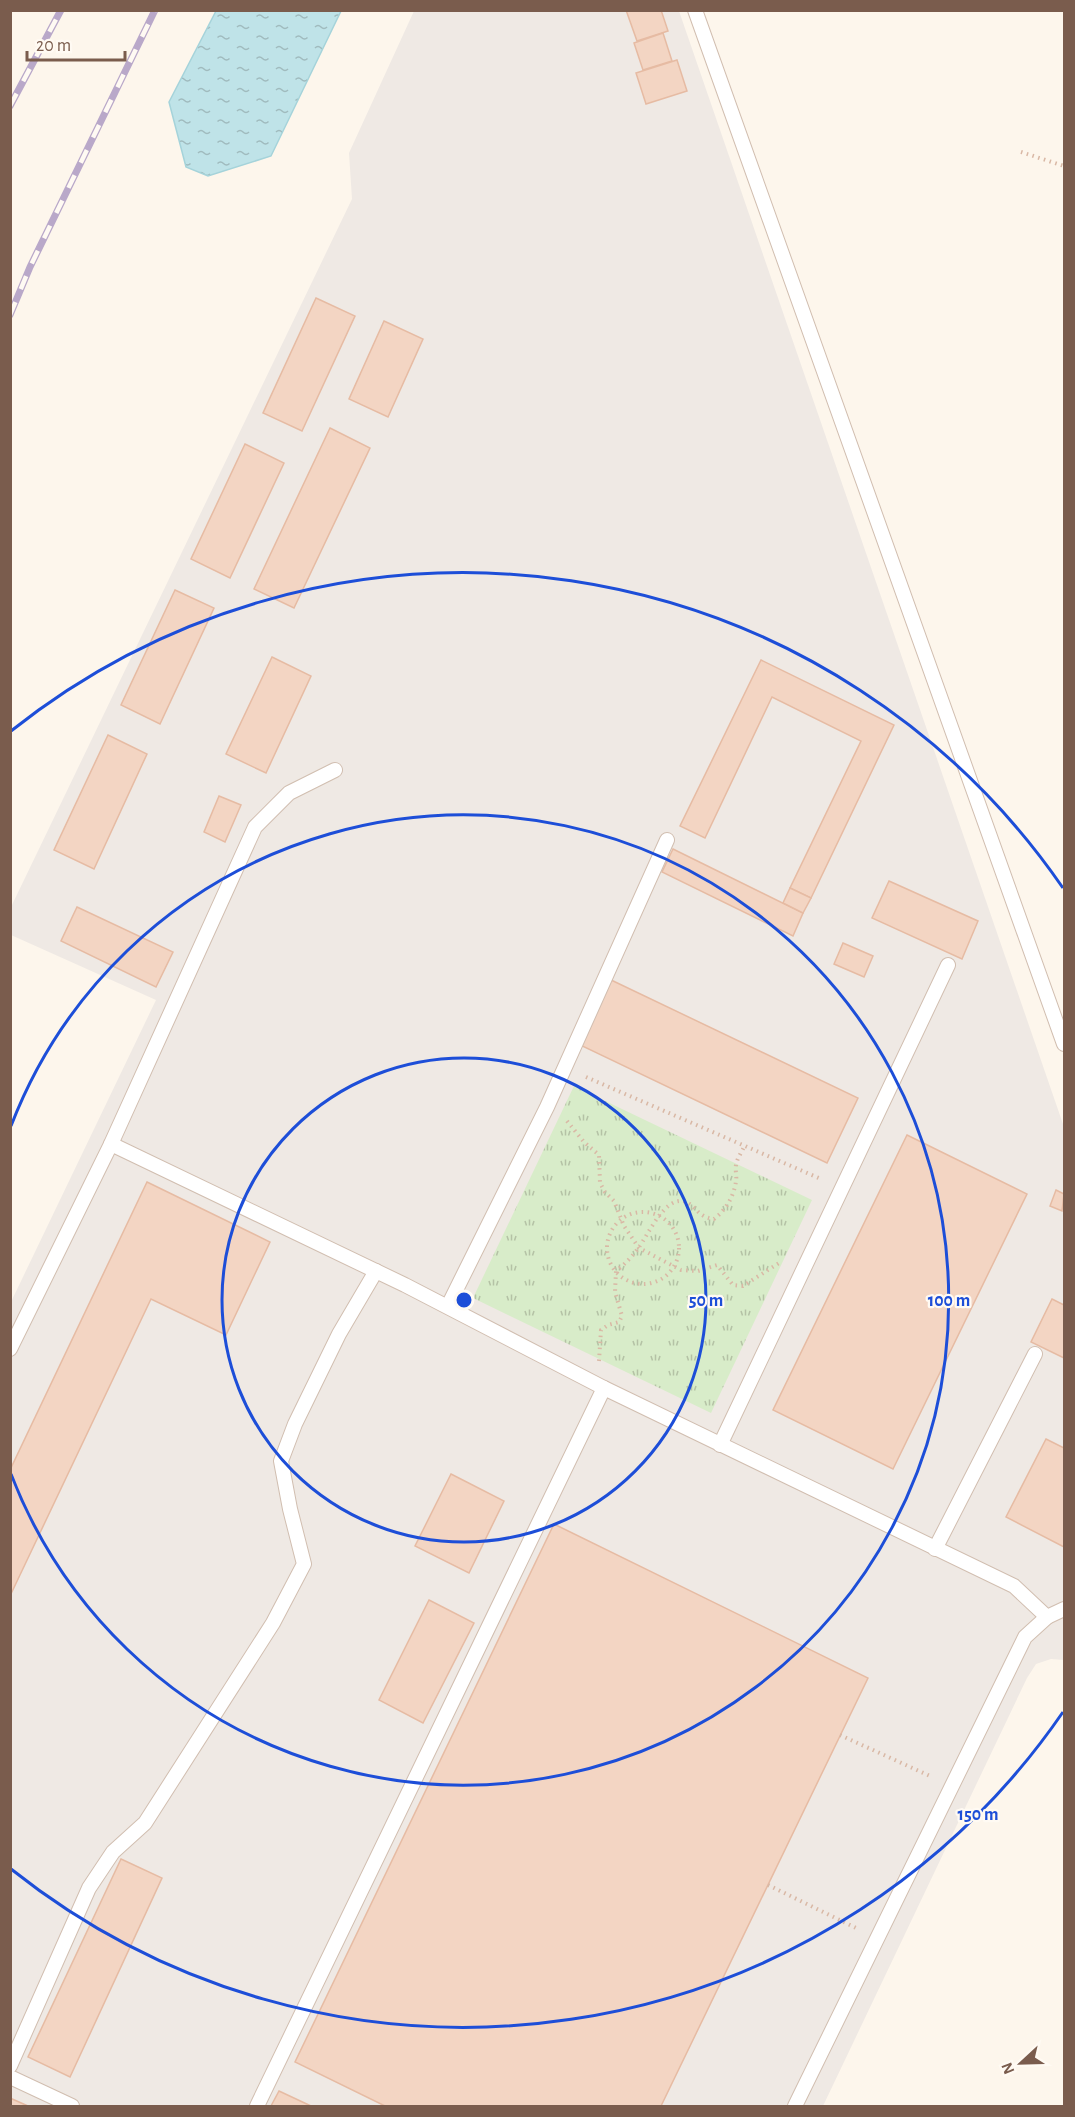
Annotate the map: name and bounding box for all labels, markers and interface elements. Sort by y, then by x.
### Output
scale bar [27,24,124,62]
text: 20 m [36,37,71,55]
centre of rings [454,1290,474,1310]
text: 50 m [689,1292,723,1310]
text: 100 m [928,1292,970,1310]
text: 150 m [958,1806,998,1824]
north arrow [991,2033,1051,2093]
text: N [999,2060,1018,2076]

